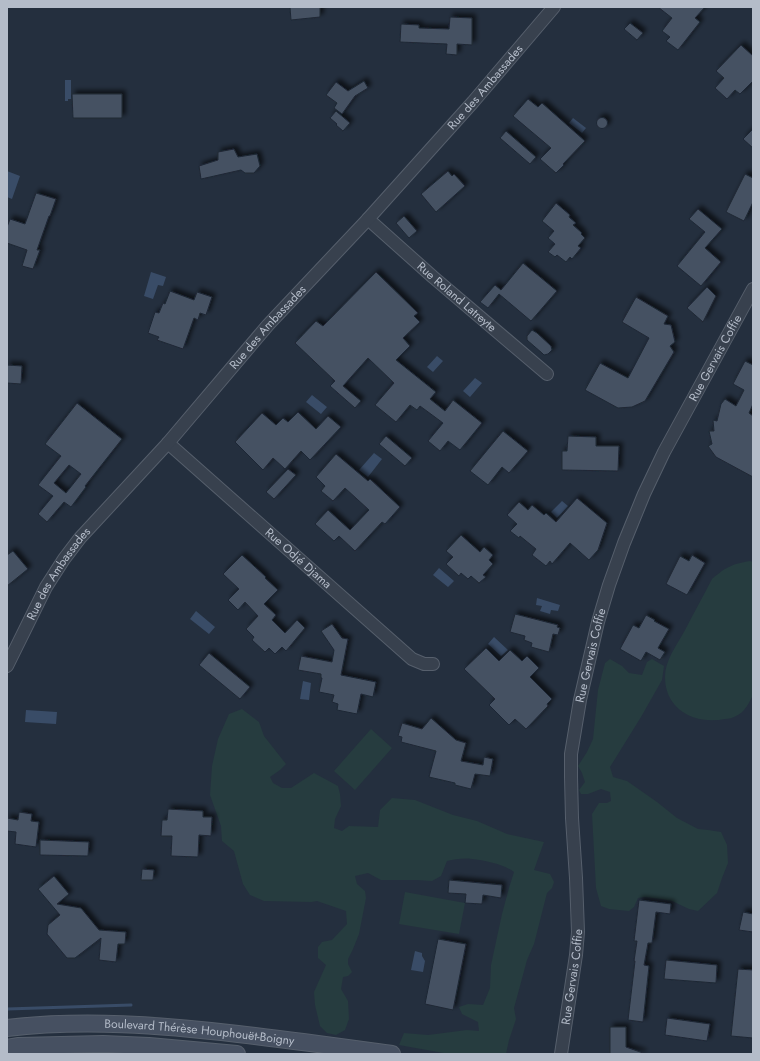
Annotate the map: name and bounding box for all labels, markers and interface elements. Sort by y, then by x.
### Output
street label: Rue des Ambassades [443,41,527,134]
street label: Rue Roland Latreyte [413,258,500,336]
street label: Rue des Ambassades [225,281,310,373]
street label: Rue Gervais Coffie [684,311,746,405]
street label: Rue des Ambassades [22,523,95,623]
street label: Rue Odjé Djama [261,524,336,593]
street label: Rue Gervais Coffie [571,606,611,704]
street label: Rue Gervais Coffie [557,928,587,1026]
street label: Boulevard Thérèse Houphouët-Boigny [104,1015,296,1050]

